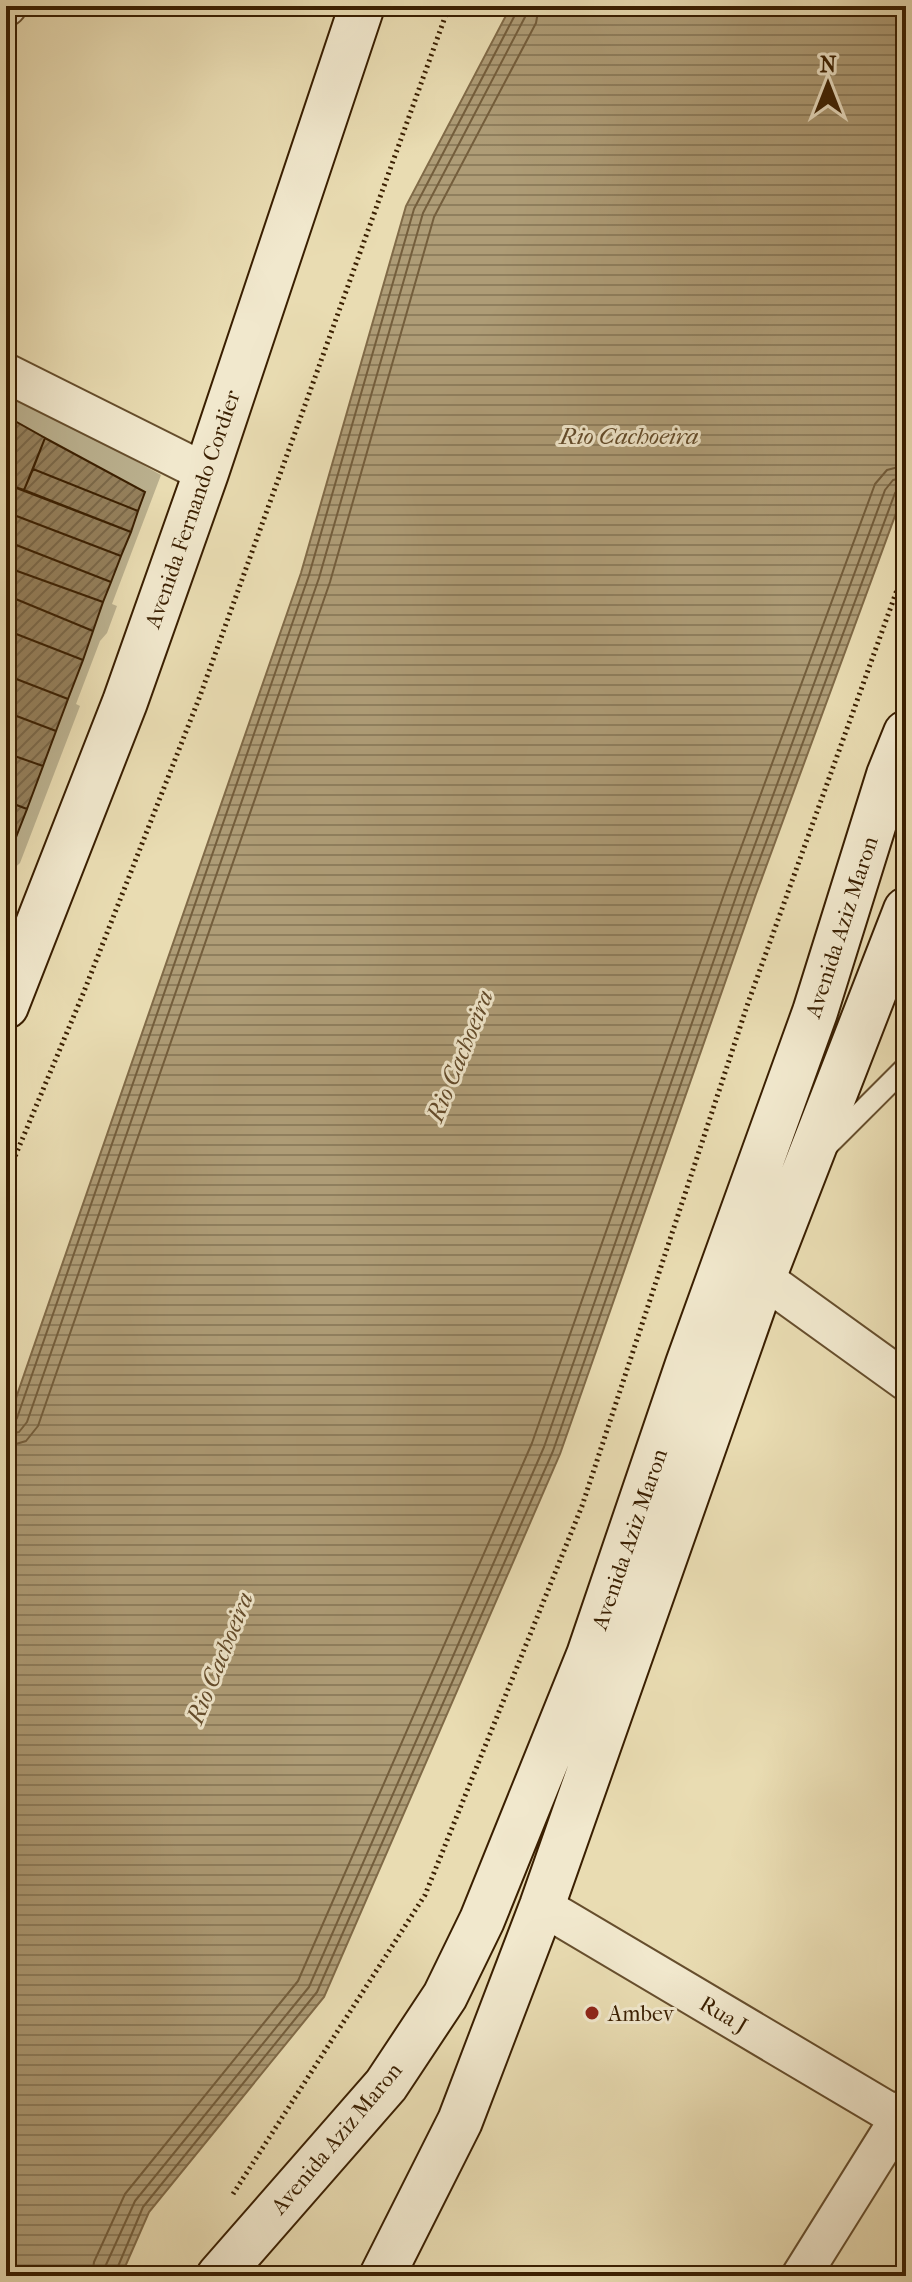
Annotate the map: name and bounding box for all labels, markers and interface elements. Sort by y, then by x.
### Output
north arrow [788,44,868,124]
text: N [820,52,837,78]
street label: Avenida Fernando Cordier [140,386,246,633]
water label: Rio Cachoeira [557,422,699,450]
street label: Avenida Aziz Maron [800,833,884,1022]
water label: Rio Cachoeira [420,986,499,1128]
street label: Avenida Aziz Maron [586,1445,673,1634]
water label: Rio Cachoeira [180,1588,259,1730]
street label: Rua J [695,1991,752,2039]
place label: Ambev [607,2001,675,2027]
marker: Ambev [583,2004,601,2022]
street label: Avenida Aziz Maron [265,2058,408,2220]

